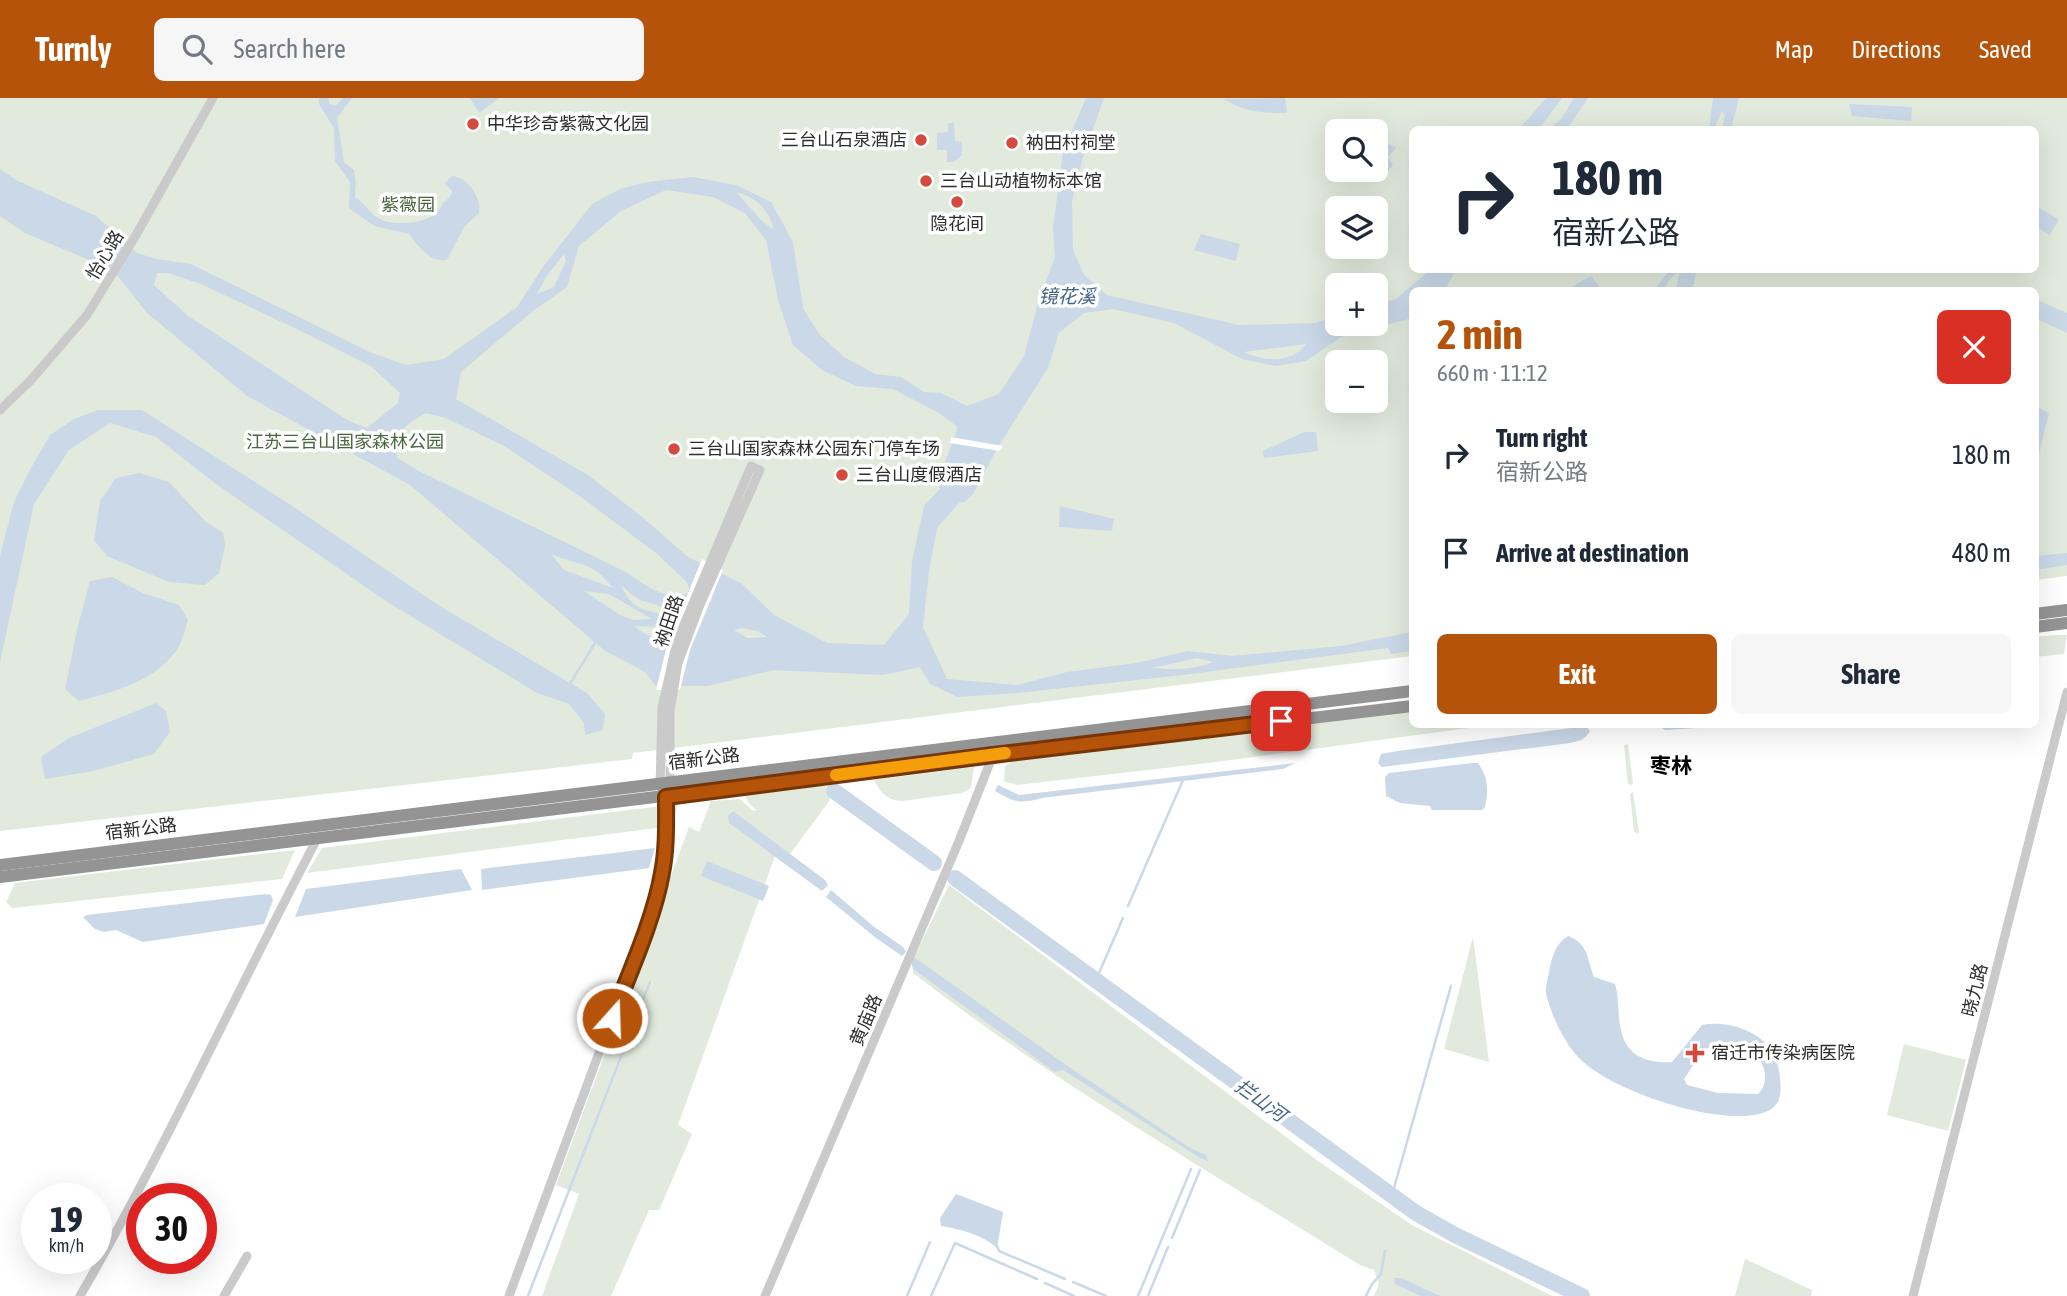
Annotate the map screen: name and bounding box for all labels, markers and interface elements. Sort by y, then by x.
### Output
search box [154,18,644,81]
text: Turnly [35,30,112,68]
icon: search [178,30,216,68]
text: Search here [234,34,346,64]
text: Map [1775,36,1813,63]
text: Directions [1851,36,1941,63]
text: Saved [1979,36,2032,63]
place label: 中华珍奇紫薇文化园 [487,113,649,134]
marker: 中华珍奇紫薇文化园 [465,116,481,132]
map controls [1325,119,1388,413]
button: search [1325,119,1388,182]
place label: 三台山石泉酒店 [781,129,907,150]
marker: 三台山石泉酒店 [913,132,929,148]
place label: 衲田村祠堂 [1026,132,1116,153]
marker: 衲田村祠堂 [1004,135,1020,151]
text: 180 m [1552,149,1663,205]
icon: right [1437,154,1528,245]
place label: 三台山动植物标本馆 [940,170,1102,191]
marker: 三台山动植物标本馆 [918,173,934,189]
park label: 紫薇园 [381,194,435,215]
marker: 隐花间 [949,194,965,210]
button: layers [1325,196,1388,259]
place label: 隐花间 [930,213,984,234]
text: 宿新公路 [1552,214,1680,251]
street label: 怡心路 [82,226,127,283]
button: + [1325,273,1388,336]
water label: 镜花溪 [1038,285,1097,307]
text: 2 min [1437,310,1523,358]
button: close [1937,310,2011,384]
button: − [1325,350,1388,413]
text: 660 m · 11:12 [1437,360,1548,386]
text: Turn right [1496,423,1587,453]
park label: 江苏三台山国家森林公园 [246,431,444,452]
icon: right [1437,436,1475,474]
place label: 三台山国家森林公园东门停车场 [688,438,940,459]
text: 180 m [1952,440,2011,470]
marker: 三台山国家森林公园东门停车场 [666,441,682,457]
text: 宿新公路 [1496,459,1588,485]
place label: 三台山度假酒店 [856,464,982,485]
marker: 三台山度假酒店 [834,467,850,483]
icon: arrive [1437,534,1475,572]
text: Arrive at destination [1496,538,1689,568]
text: 480 m [1952,538,2011,568]
street label: 衲田路 [650,592,687,650]
button: Exit [1437,634,1717,714]
button: Share [1731,634,2011,714]
pin [1251,691,1311,751]
icon: arrive [1262,702,1300,740]
street label: 宿新公路 [667,744,741,773]
district label: 枣林 [1650,753,1692,777]
street label: 宿新公路 [104,814,178,843]
street label: 晓九路 [1958,961,1991,1019]
position arrow [575,981,649,1055]
street label: 黄庙路 [845,991,886,1049]
place label: 宿迁市传染病医院 [1711,1042,1855,1063]
marker: 宿迁市传染病医院 [1685,1043,1705,1063]
water label: 拦山河 [1231,1074,1294,1128]
speed limit sign: 30 [126,1183,217,1274]
text: 19 [50,1199,83,1239]
text: km/h [49,1235,84,1256]

